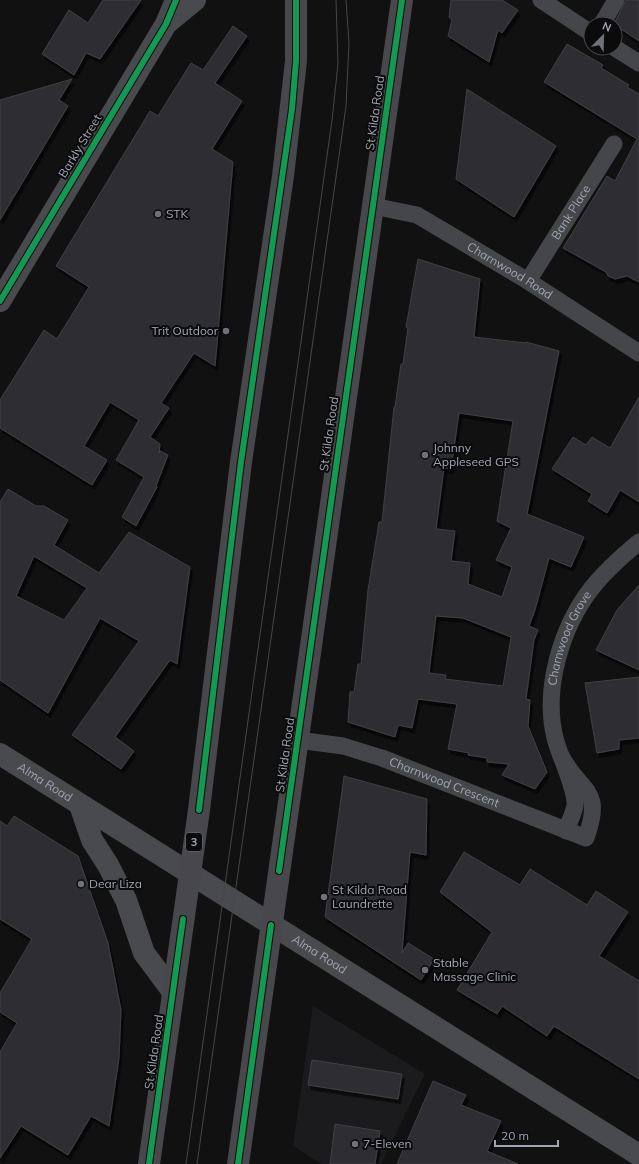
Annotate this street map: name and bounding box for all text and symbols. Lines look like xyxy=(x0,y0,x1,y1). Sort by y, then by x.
north arrow xyxy=(583,16,623,56)
text: N xyxy=(600,19,613,35)
street label: St Kilda Road xyxy=(362,75,387,151)
street label: Barkly Street xyxy=(55,111,104,180)
street label: Bank Place xyxy=(548,182,593,242)
place label: STK xyxy=(166,206,189,221)
marker: STK xyxy=(153,209,163,219)
street label: Charnwood Road xyxy=(464,238,556,302)
place label: Trit Outdoor xyxy=(152,323,219,338)
marker: Trit Outdoor xyxy=(221,326,231,336)
street label: St Kilda Road xyxy=(316,396,341,472)
place label: Johnny Appleseed GPS xyxy=(433,440,519,469)
marker: Johnny Appleseed GPS xyxy=(420,450,430,460)
street label: Charnwood Grove xyxy=(544,588,594,686)
street label: St Kilda Road xyxy=(272,717,297,793)
street label: Charnwood Crescent xyxy=(387,754,501,810)
street label: Alma Road xyxy=(15,759,75,805)
road number: 3 xyxy=(186,833,202,851)
place label: Dear Liza xyxy=(89,876,142,891)
marker: Dear Liza xyxy=(76,879,86,889)
place label: St Kilda Road Laundrette xyxy=(332,882,407,911)
marker: St Kilda Road Laundrette xyxy=(319,892,329,902)
street label: Alma Road xyxy=(289,931,350,977)
place label: Stable Massage Clinic xyxy=(433,955,516,984)
marker: Stable Massage Clinic xyxy=(420,965,430,975)
street label: St Kilda Road xyxy=(141,1014,166,1090)
scale bar xyxy=(495,1122,558,1148)
text: 20 m xyxy=(501,1128,529,1143)
place label: 7-Eleven xyxy=(363,1136,412,1151)
marker: 7-Eleven xyxy=(350,1139,360,1149)

